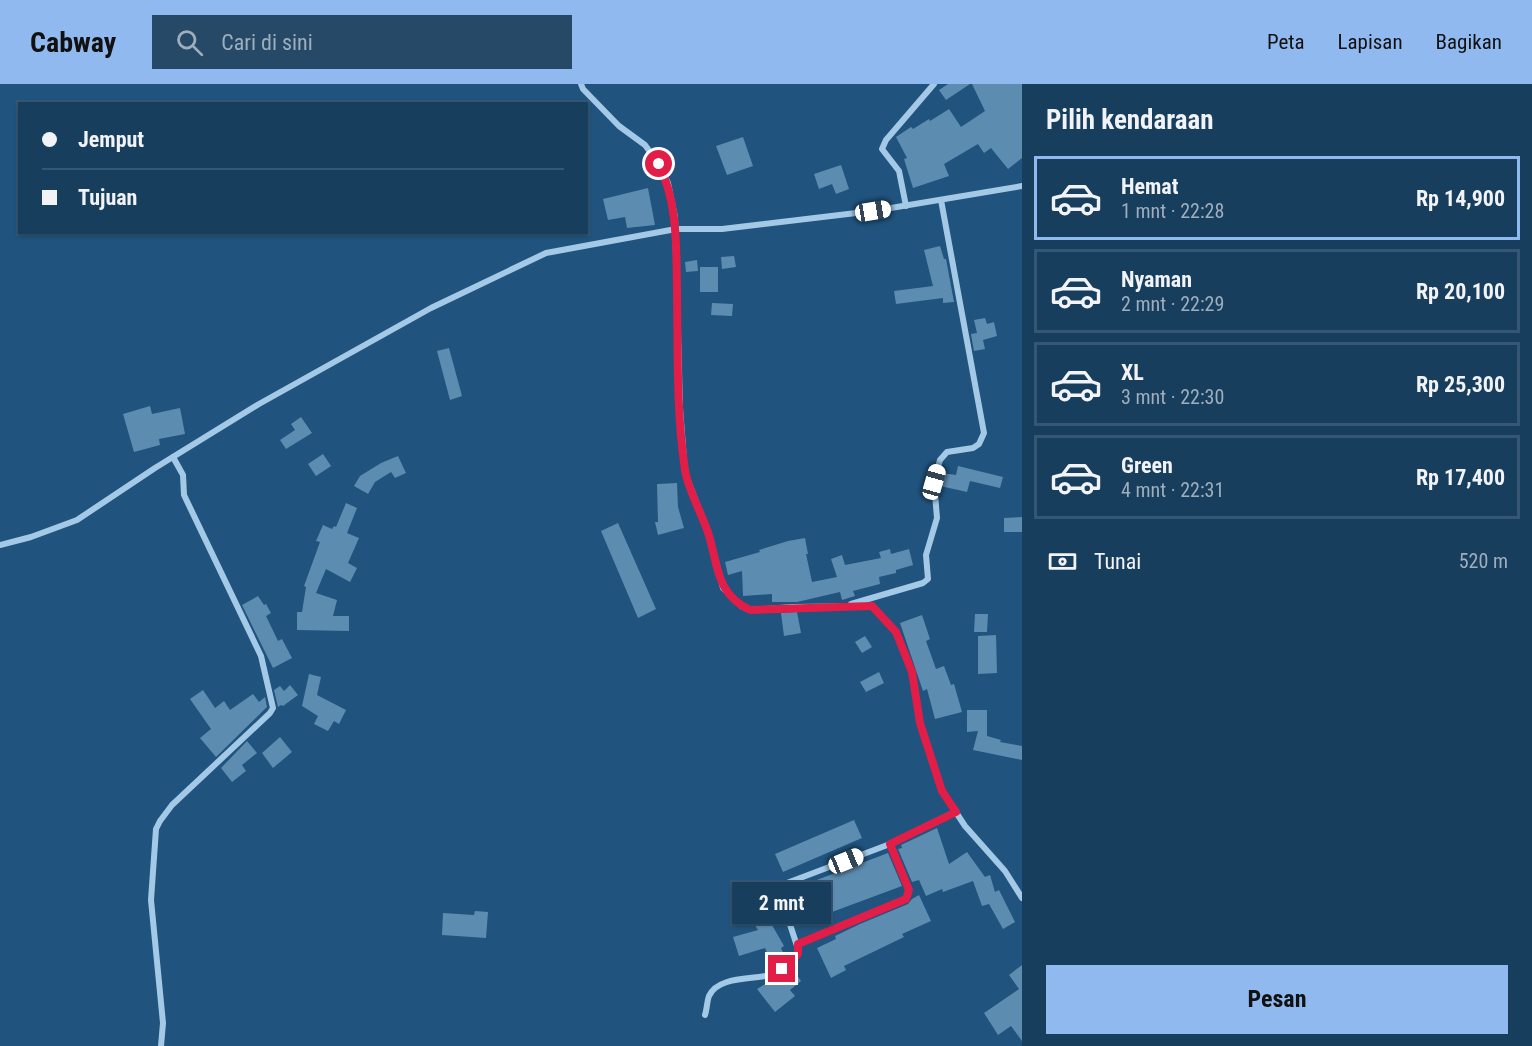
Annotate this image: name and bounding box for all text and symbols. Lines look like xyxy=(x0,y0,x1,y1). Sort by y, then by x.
search box xyxy=(152,15,572,69)
text: Cabway xyxy=(30,26,116,59)
icon: search xyxy=(173,26,206,59)
text: Cari di sini xyxy=(221,30,313,55)
text: Peta xyxy=(1267,30,1305,54)
text: Lapisan xyxy=(1338,30,1403,54)
text: Bagikan xyxy=(1436,30,1502,54)
text: Pilih kendaraan xyxy=(1046,104,1214,136)
text: Jemput xyxy=(78,127,144,152)
route start xyxy=(645,150,672,177)
icon: car xyxy=(1049,171,1103,225)
text: Hemat xyxy=(1121,174,1178,199)
text: Tujuan xyxy=(78,185,137,210)
text: Rp 14,900 xyxy=(1416,186,1505,211)
car xyxy=(854,199,892,223)
text: 1 mnt · 22:28 xyxy=(1121,199,1224,223)
icon: car xyxy=(1049,264,1103,318)
text: Nyaman xyxy=(1121,267,1192,292)
text: Rp 20,100 xyxy=(1416,279,1505,304)
text: 2 mnt · 22:29 xyxy=(1121,292,1224,316)
icon: car xyxy=(1049,357,1103,411)
text: XL xyxy=(1121,360,1144,385)
text: Rp 25,300 xyxy=(1416,372,1505,397)
text: 3 mnt · 22:30 xyxy=(1121,385,1224,409)
icon: car xyxy=(1049,450,1103,504)
text: Green xyxy=(1121,453,1173,478)
car xyxy=(920,462,948,502)
text: Rp 17,400 xyxy=(1416,465,1505,490)
text: 4 mnt · 22:31 xyxy=(1121,478,1224,502)
icon: cash xyxy=(1046,545,1079,578)
text: Tunai xyxy=(1094,549,1141,574)
text: 520 m xyxy=(1459,549,1508,573)
car xyxy=(826,846,866,876)
callout: 2 mnt xyxy=(732,882,832,924)
text: 2 mnt xyxy=(759,891,804,915)
route end xyxy=(768,955,795,982)
button: Pesan xyxy=(1046,965,1508,1034)

